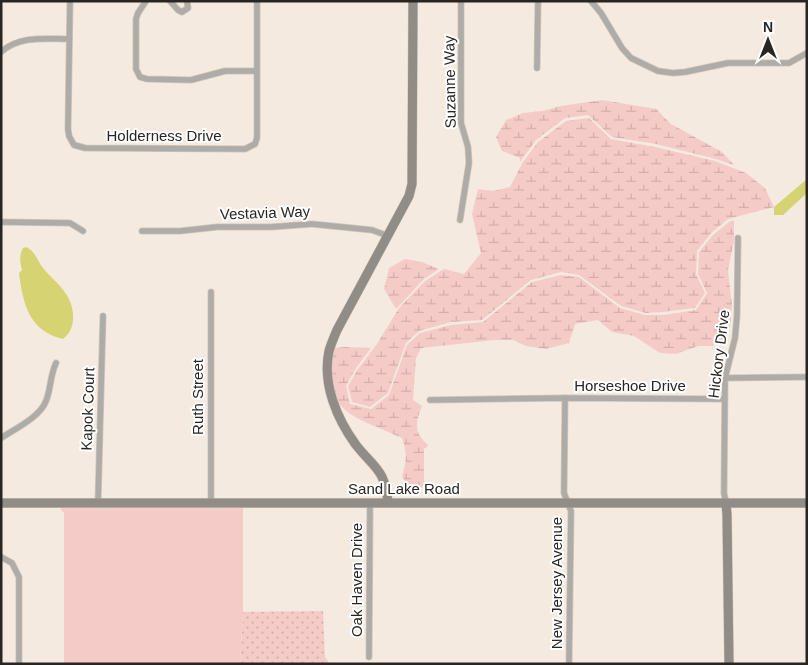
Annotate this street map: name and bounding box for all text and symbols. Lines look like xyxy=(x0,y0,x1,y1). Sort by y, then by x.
north arrow xyxy=(743,15,793,65)
text: N xyxy=(763,19,773,35)
street label: Suzanne Way xyxy=(440,35,459,129)
street label: Holderness Drive xyxy=(106,127,222,144)
street label: Vestavia Way xyxy=(220,202,311,223)
street label: Hickory Drive xyxy=(705,309,732,399)
street label: Ruth Street xyxy=(189,358,206,435)
street label: Kapok Court xyxy=(78,366,97,451)
street label: Horseshoe Drive xyxy=(574,377,686,394)
street label: Sand Lake Road xyxy=(348,480,460,497)
street label: New Jersey Avenue xyxy=(548,517,565,649)
street label: Oak Haven Drive xyxy=(348,523,365,637)

